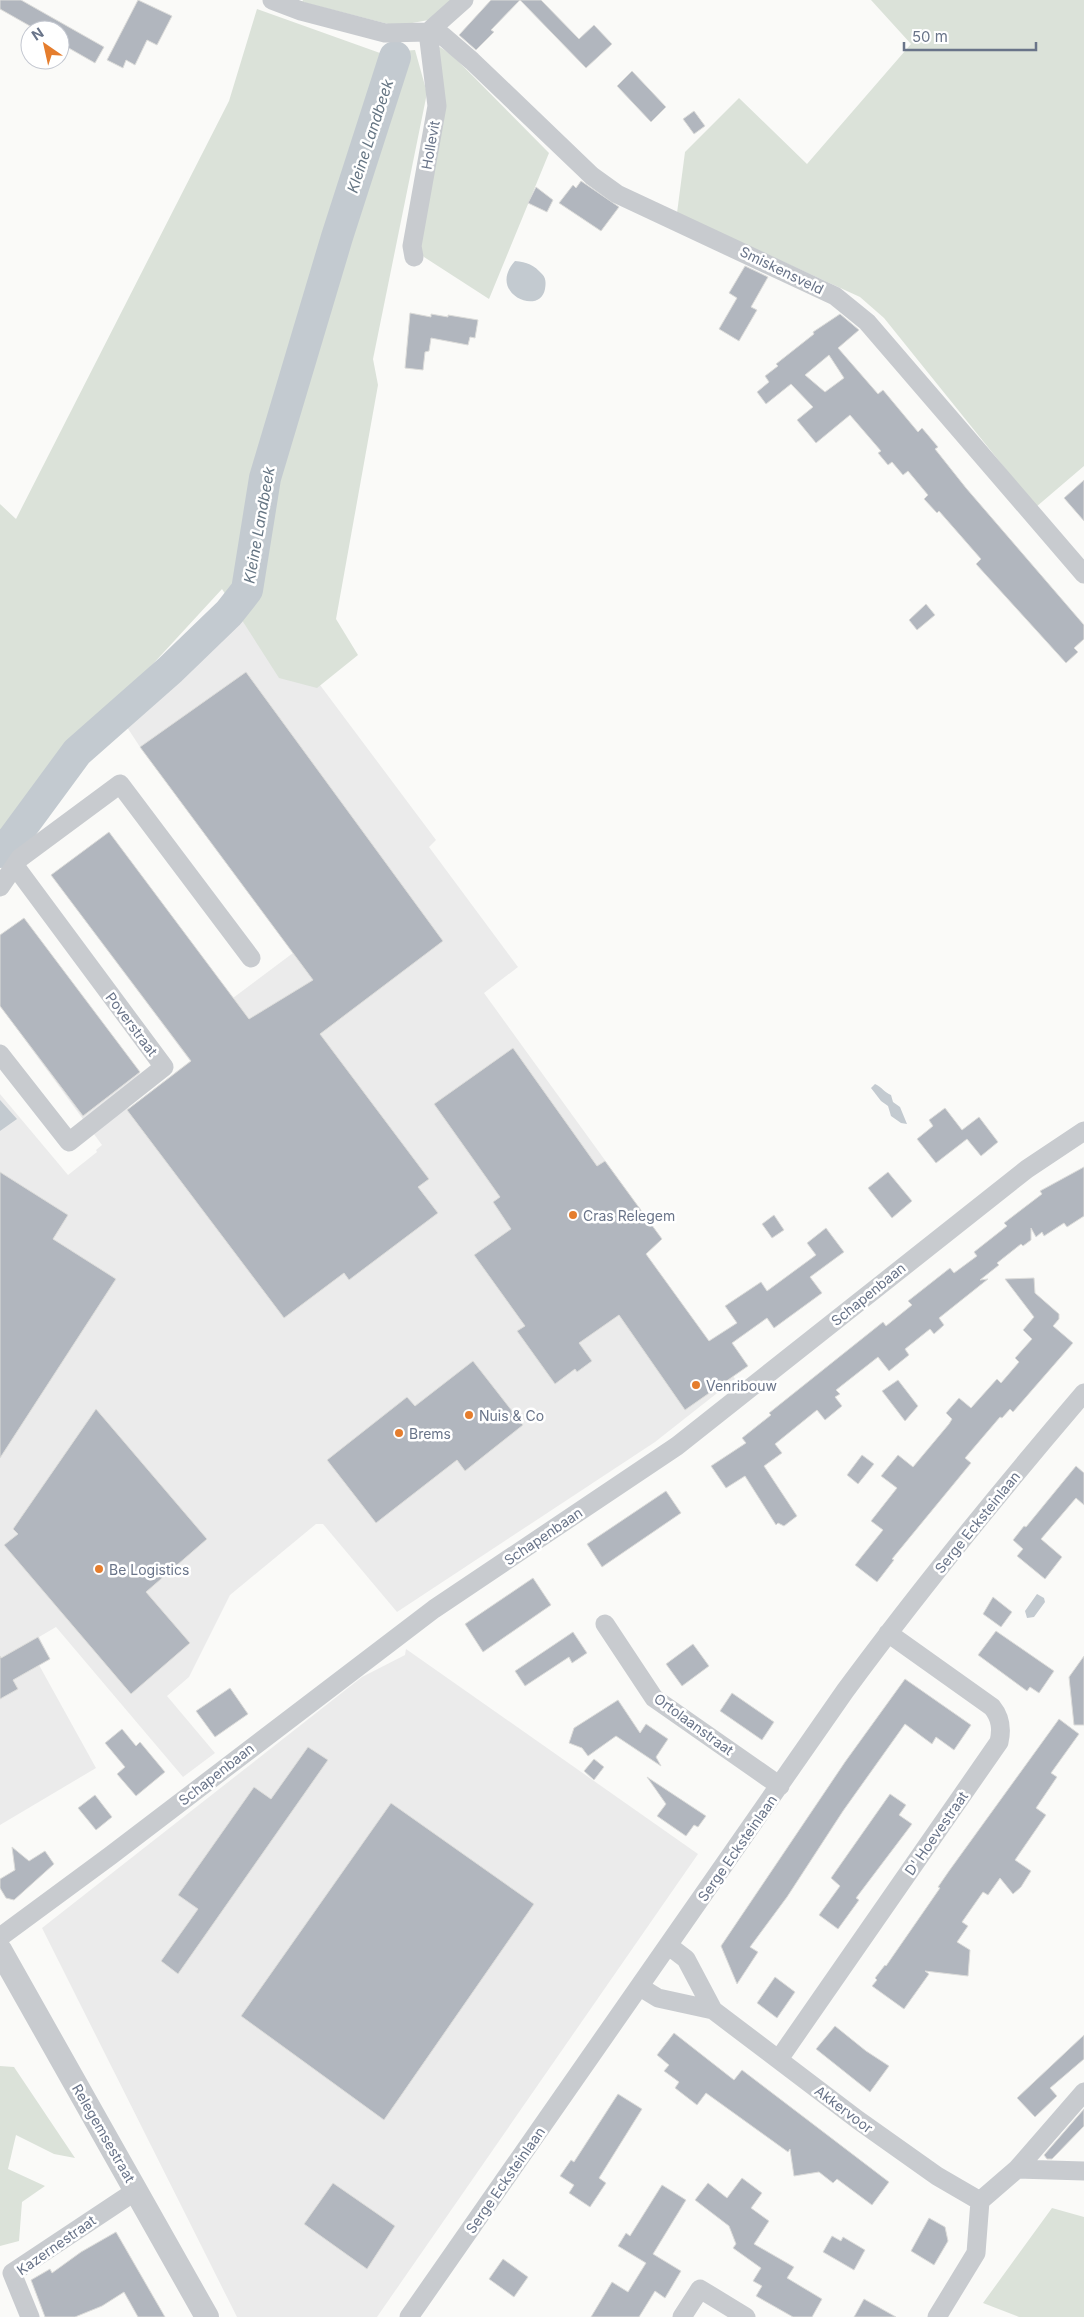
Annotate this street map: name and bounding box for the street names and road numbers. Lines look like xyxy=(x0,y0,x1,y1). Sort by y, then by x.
street label: Hollevit xyxy=(417,119,443,171)
street label: Smiskensveld xyxy=(737,242,827,298)
street label: Poverstraat xyxy=(102,989,162,1060)
street label: Schapenbaan xyxy=(827,1259,909,1329)
street label: Serge Ecksteinlaan xyxy=(931,1468,1023,1576)
street label: Schapenbaan xyxy=(501,1504,585,1568)
street label: Ortolaanstraat xyxy=(651,1690,737,1759)
street label: Schapenbaan xyxy=(175,1739,257,1809)
street label: D' Hoevestraat xyxy=(901,1788,971,1878)
street label: Serge Ecksteinlaan xyxy=(694,1792,780,1904)
street label: Relegemsestraat xyxy=(69,2081,139,2186)
street label: Akkervoor xyxy=(812,2082,876,2136)
street label: Serge Ecksteinlaan xyxy=(462,2124,548,2236)
street label: Kazernestraat xyxy=(13,2211,99,2278)

